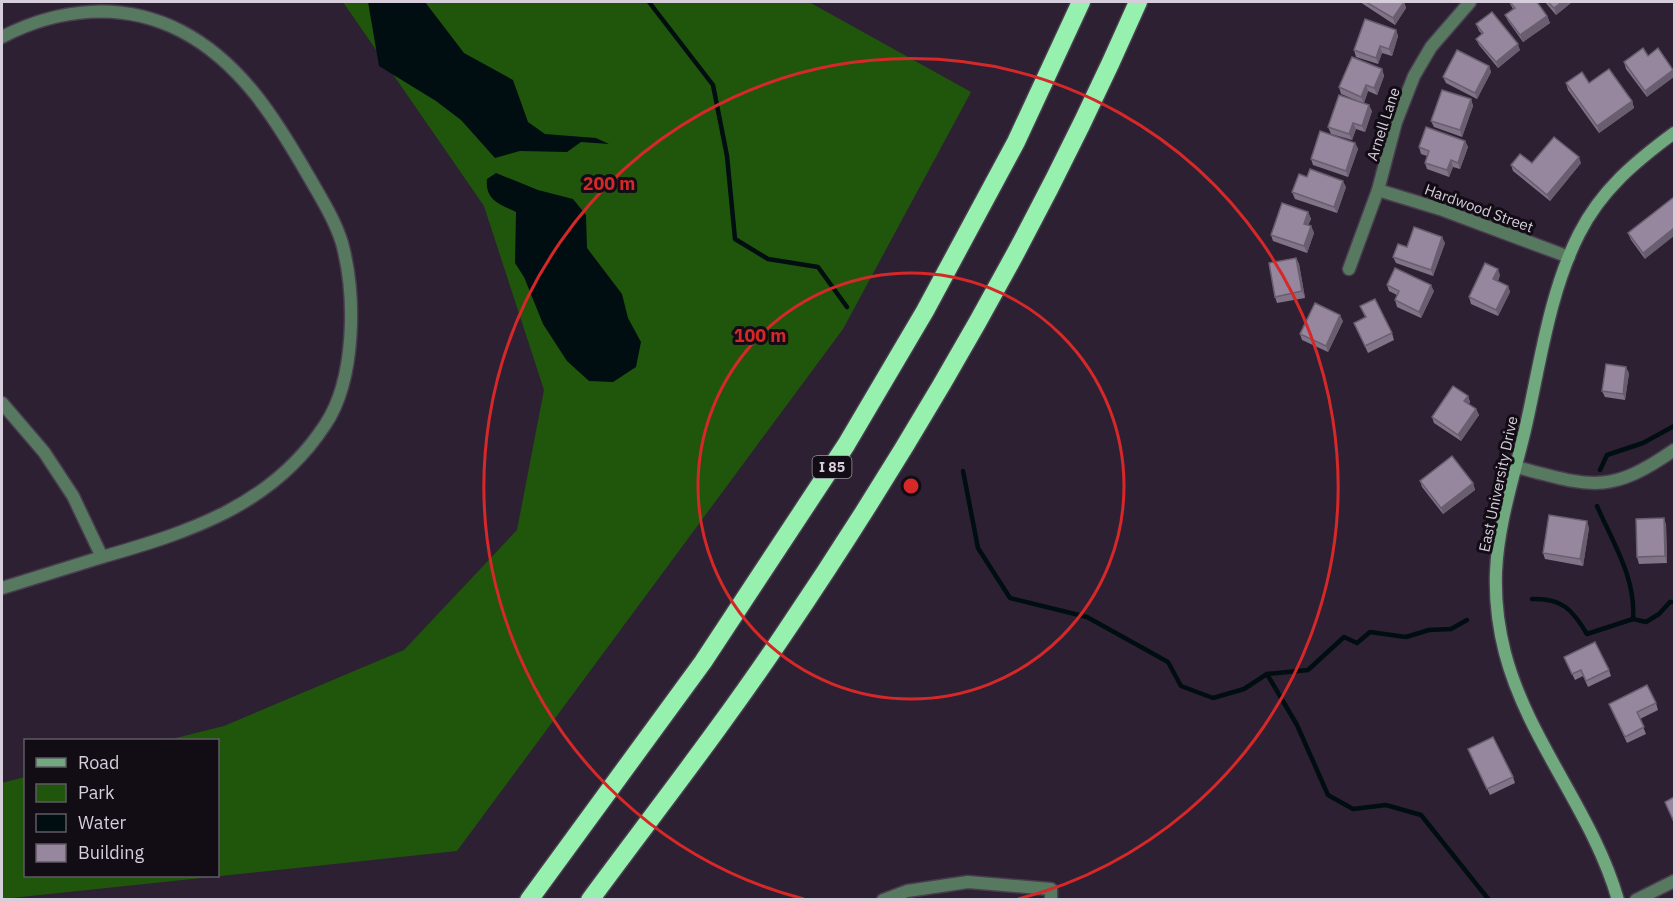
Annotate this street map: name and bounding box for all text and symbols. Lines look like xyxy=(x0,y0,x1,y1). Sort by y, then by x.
street label: Arnell Lane xyxy=(1362,85,1404,163)
text: 200 m xyxy=(583,172,635,195)
street label: Hardwood Street xyxy=(1422,180,1536,236)
text: 100 m xyxy=(734,324,786,347)
street label: East University Drive xyxy=(1474,414,1522,554)
road number: I 85 xyxy=(812,456,852,478)
centre of rings xyxy=(901,476,921,496)
legend xyxy=(24,739,219,877)
text: Road xyxy=(78,751,119,774)
text: Park xyxy=(78,781,115,804)
text: Water xyxy=(78,811,127,834)
text: Building xyxy=(78,841,145,864)

